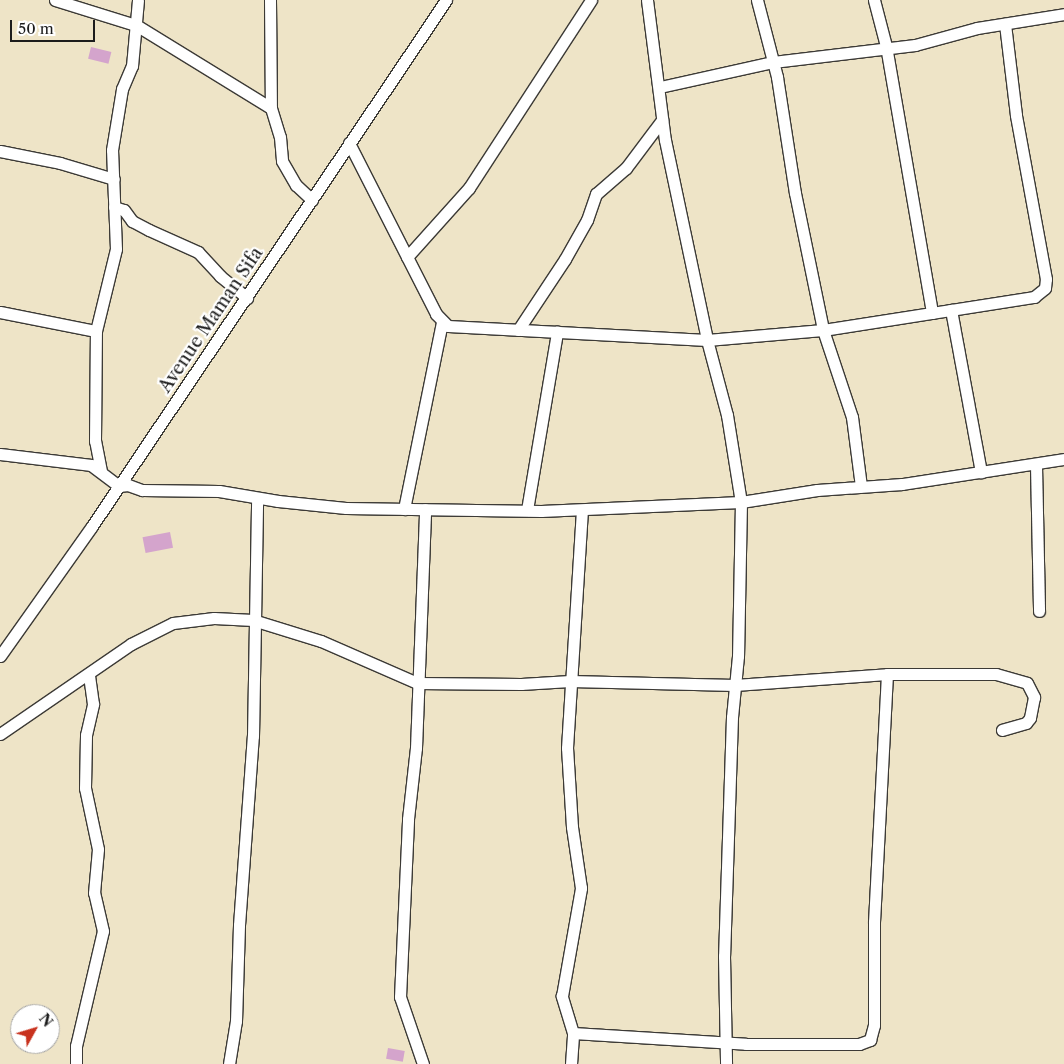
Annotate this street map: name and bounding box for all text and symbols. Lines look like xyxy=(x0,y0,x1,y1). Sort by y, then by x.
scale bar xyxy=(12,10,98,42)
text: 50 m xyxy=(18,19,54,38)
street label: Avenue Maman Sifa xyxy=(154,243,268,397)
north arrow xyxy=(10,1004,60,1054)
text: N xyxy=(35,1010,57,1031)

